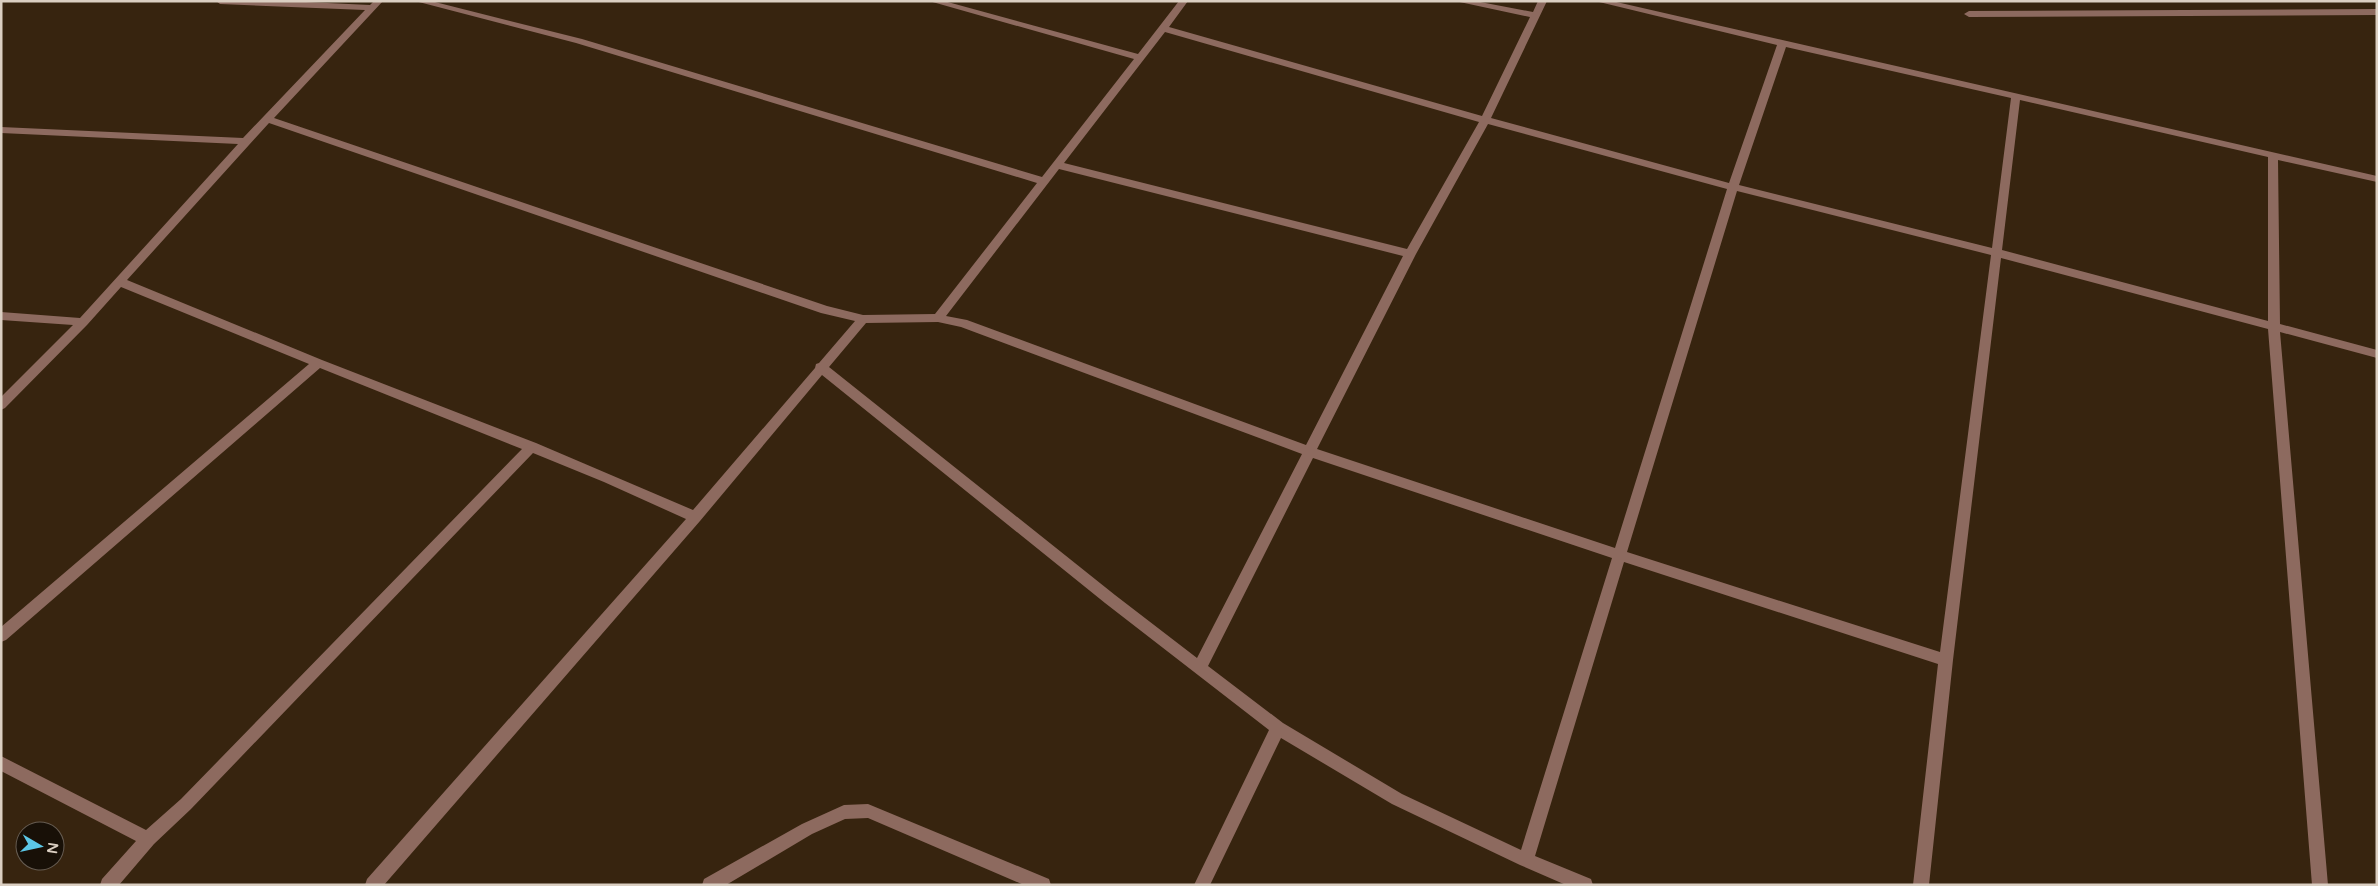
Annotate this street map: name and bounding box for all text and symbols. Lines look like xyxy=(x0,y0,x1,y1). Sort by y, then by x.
north arrow xyxy=(15,821,65,871)
text: N xyxy=(43,841,62,855)

